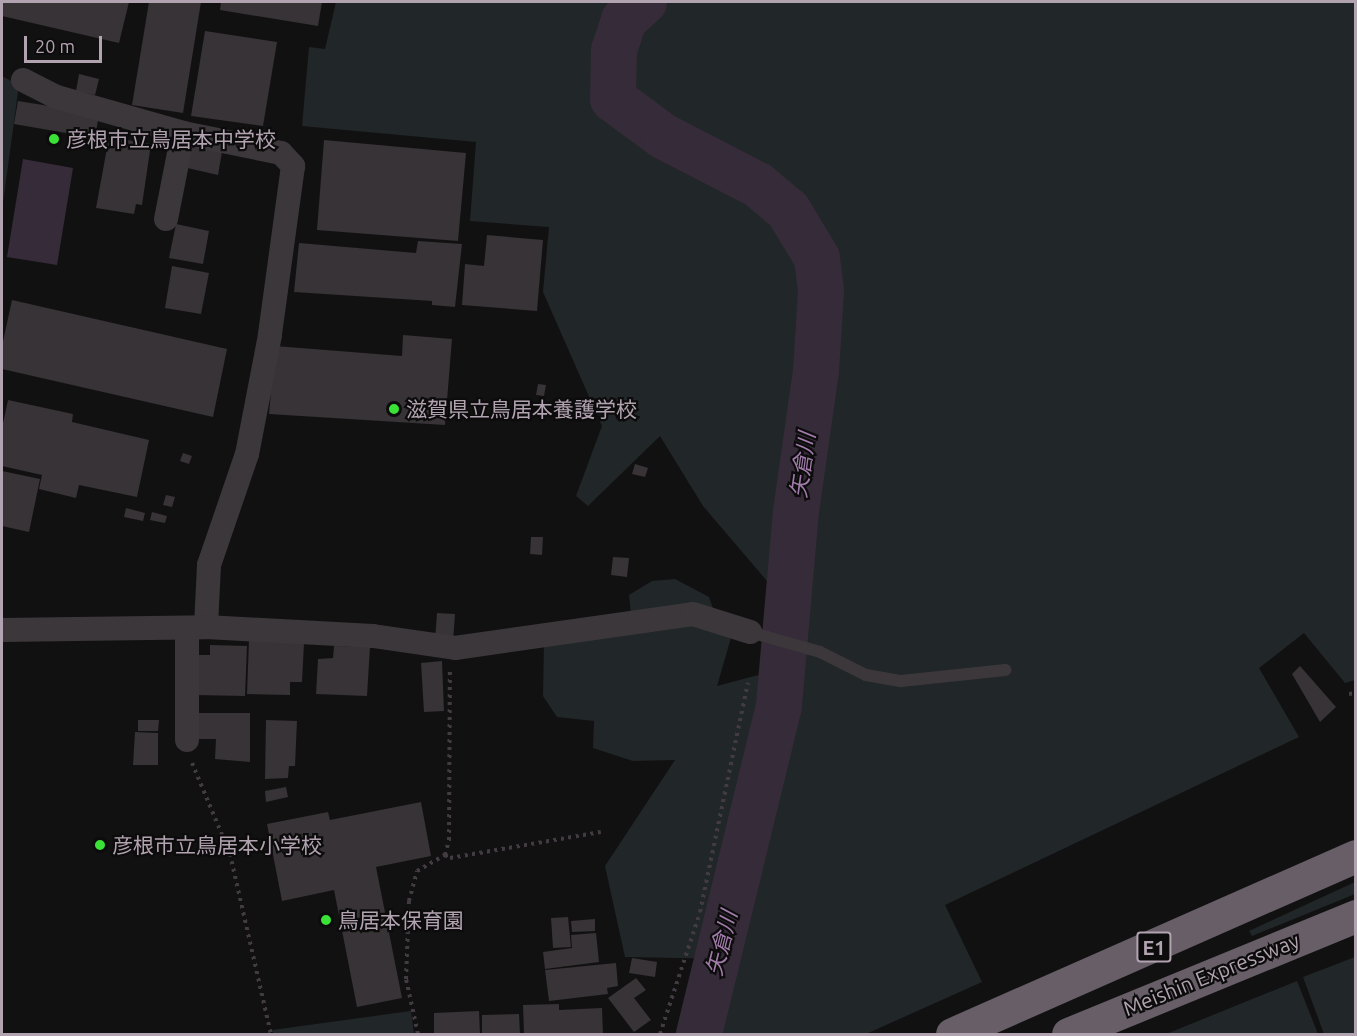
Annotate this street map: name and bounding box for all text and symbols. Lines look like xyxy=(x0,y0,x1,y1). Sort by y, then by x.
scale bar xyxy=(27,24,105,62)
text: 20 m xyxy=(35,36,75,56)
place label: 彦根市立鳥居本中学校 xyxy=(66,126,276,152)
marker: 彦根市立鳥居本中学校 xyxy=(47,132,61,146)
place label: 滋賀県立鳥居本養護学校 xyxy=(406,396,637,422)
marker: 滋賀県立鳥居本養護学校 xyxy=(387,402,401,416)
water label: 矢倉川 xyxy=(784,430,820,500)
place label: 彦根市立鳥居本小学校 xyxy=(112,832,322,858)
marker: 彦根市立鳥居本小学校 xyxy=(93,838,107,852)
place label: 鳥居本保育園 xyxy=(338,907,464,933)
water label: 矢倉川 xyxy=(700,908,742,978)
marker: 鳥居本保育園 xyxy=(319,913,333,927)
street label: Meishin Expressway xyxy=(1119,927,1303,1021)
road number: E1 xyxy=(1136,930,1172,964)

